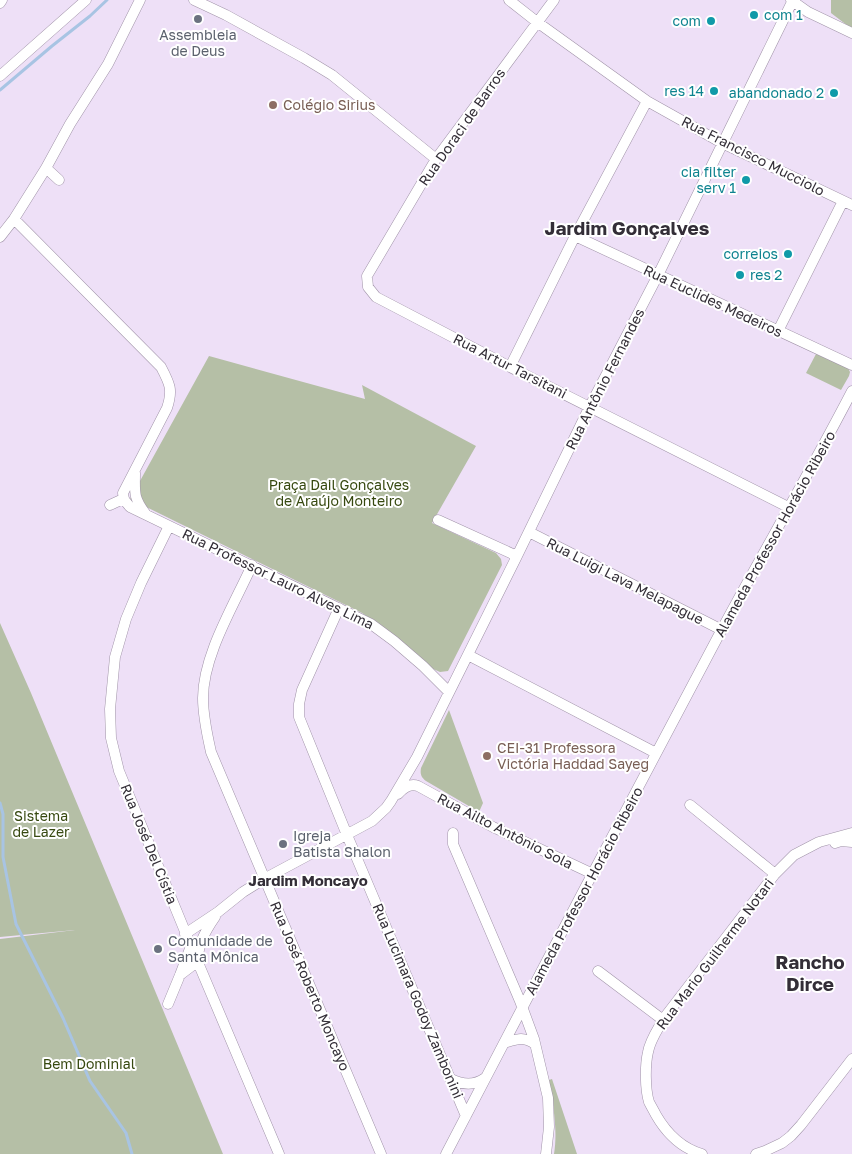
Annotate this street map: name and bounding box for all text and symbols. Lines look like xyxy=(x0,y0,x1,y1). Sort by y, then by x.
place label: com 1 xyxy=(764,6,803,23)
marker: com 1 xyxy=(748,9,760,21)
place label: com xyxy=(673,12,701,29)
marker: Assembleia de Deus xyxy=(192,13,204,25)
marker: com xyxy=(705,15,717,27)
place label: Assembleia de Deus xyxy=(159,26,237,59)
street label: Rua Doraci de Barros xyxy=(415,65,509,189)
place label: res 14 xyxy=(664,82,704,99)
place label: abandonado 2 xyxy=(729,84,824,101)
marker: res 14 xyxy=(708,85,720,97)
marker: abandonado 2 xyxy=(828,87,840,99)
place label: Colégio Sirius xyxy=(283,96,375,113)
marker: Colégio Sirius xyxy=(267,99,279,111)
street label: Rua Francisco Mucciolo xyxy=(679,112,828,199)
place label: cia filter serv 1 xyxy=(681,163,737,196)
marker: cia filter serv 1 xyxy=(740,174,752,186)
district label: Jardim Gonçalves xyxy=(545,216,710,239)
place label: correios xyxy=(723,245,778,262)
marker: correios xyxy=(782,248,794,260)
street label: Rua Euclides Medeiros xyxy=(641,261,785,340)
place label: res 2 xyxy=(750,266,782,283)
marker: res 2 xyxy=(734,269,746,281)
street label: Rua Antônio Fernandes xyxy=(562,305,648,452)
street label: Rua Artur Tarsitani xyxy=(451,330,570,402)
street label: Alameda Professor Horácio Ribeiro xyxy=(711,428,839,640)
park label: Praça Dail Gonçalves de Araújo Monteiro xyxy=(269,476,409,509)
street label: Rua Professor Lauro Alves Lima xyxy=(180,525,377,632)
street label: Rua Luigi Lava Melapague xyxy=(544,534,706,628)
place label: CEI-31 Professora Victória Haddad Sayeg xyxy=(497,739,649,772)
marker: CEI-31 Professora Victória Haddad Sayeg xyxy=(481,750,493,762)
street label: Rua José Del Cístia xyxy=(118,781,181,906)
street label: Alameda Professor Horácio Ribeiro xyxy=(521,784,646,998)
street label: Rua Ailto Antônio Sola xyxy=(435,789,576,872)
park label: Sistema de Lazer xyxy=(13,807,70,840)
place label: Igreja Batista Shalon xyxy=(293,827,391,860)
marker: Igreja Batista Shalon xyxy=(277,838,289,850)
district label: Jardim Moncayo xyxy=(248,871,368,889)
street label: Rua Mario Guilherme Notari xyxy=(652,875,777,1033)
street label: Rua José Roberto Moncayo xyxy=(267,899,354,1073)
street label: Rua Lucimara Godoy Zambonini xyxy=(370,901,467,1101)
place label: Comunidade de Santa Mônica xyxy=(168,932,273,965)
marker: Comunidade de Santa Mônica xyxy=(152,943,164,955)
district label: Rancho Dirce xyxy=(775,950,845,995)
park label: Bem Dominial xyxy=(43,1055,135,1072)

